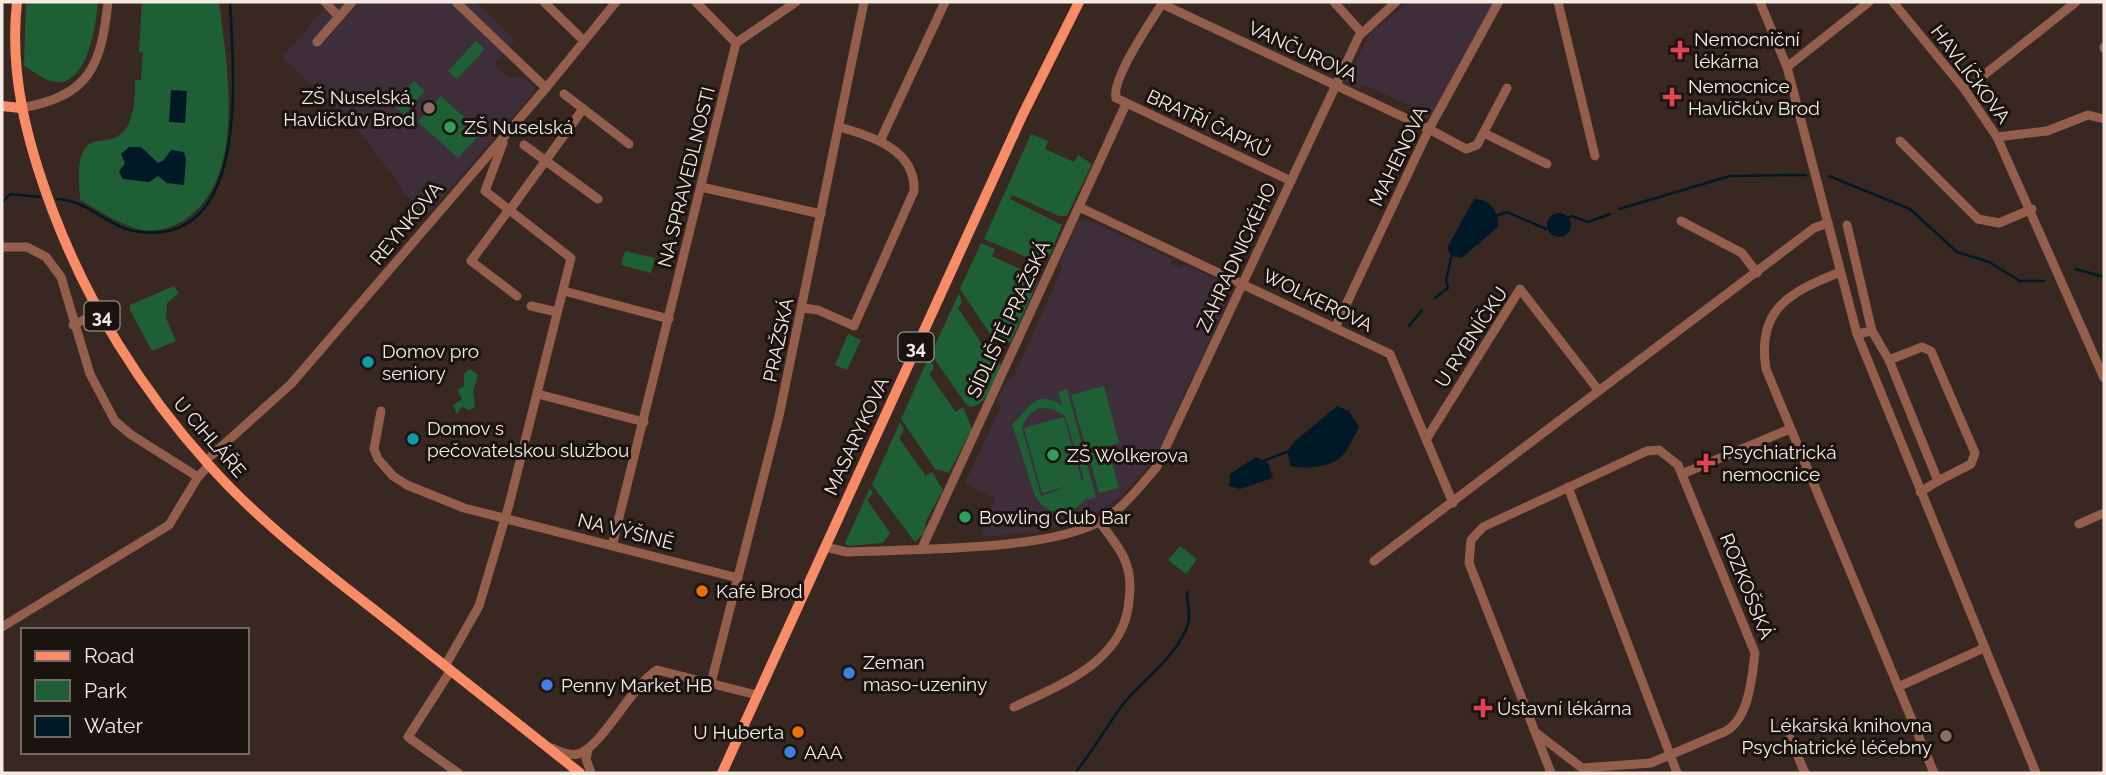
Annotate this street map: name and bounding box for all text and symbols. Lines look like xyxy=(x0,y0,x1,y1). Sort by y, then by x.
street label: VANČUROVA xyxy=(1245,16,1361,86)
street label: HAVLÍČKOVA xyxy=(1927,21,2015,128)
place label: Nemocniční lékárna xyxy=(1694,28,1801,72)
marker: Nemocniční lékárna xyxy=(1672,42,1688,58)
place label: Nemocnice Havlíčkův Brod xyxy=(1688,75,1820,119)
street label: NA SPRAVEDLNOSTI xyxy=(653,85,719,269)
street label: BRATŘÍ ČAPKŮ xyxy=(1144,85,1274,161)
place label: ZŠ Nuselská, Havlíčkův Brod xyxy=(283,86,415,130)
marker: Nemocnice Havlíčkův Brod xyxy=(1662,87,1682,107)
marker: ZŠ Nuselská, Havlíčkův Brod xyxy=(421,100,437,116)
street label: MAHENOVA xyxy=(1364,102,1432,209)
place label: ZŠ Nuselská xyxy=(464,116,573,138)
marker: ZŠ Nuselská xyxy=(442,119,458,135)
street label: REYNKOVA xyxy=(365,177,447,269)
street label: ZAHRADNICKÉHO xyxy=(1192,179,1280,335)
street label: SÍDLIŠTĚ PRAŽSKÁ xyxy=(962,237,1054,401)
street label: WOLKEROVA xyxy=(1260,264,1377,336)
street label: U RYBNÍČKU xyxy=(1430,283,1512,391)
street label: PRAŽSKÁ xyxy=(758,296,798,384)
road number: 34 xyxy=(84,302,119,330)
road number: 34 xyxy=(898,332,934,362)
place label: Domov pro seniory xyxy=(382,340,479,384)
marker: Domov pro seniory xyxy=(360,354,376,370)
street label: MASARYKOVA xyxy=(819,373,893,498)
street label: U CIHLÁŘE xyxy=(169,392,251,482)
place label: Domov s pečovatelskou službou xyxy=(427,417,629,461)
marker: Domov s pečovatelskou službou xyxy=(405,431,421,447)
place label: Psychiatrická nemocnice xyxy=(1722,441,1837,485)
place label: ZŠ Wolkerova xyxy=(1067,444,1188,466)
marker: ZŠ Wolkerova xyxy=(1045,447,1061,463)
marker: Psychiatrická nemocnice xyxy=(1696,453,1716,473)
place label: Bowling Club Bar xyxy=(979,506,1131,528)
street label: NA VÝŠINĚ xyxy=(576,508,676,554)
marker: Bowling Club Bar xyxy=(957,509,973,525)
street label: ROZKOŠSKÁ xyxy=(1716,530,1778,642)
place label: Kafé Brod xyxy=(716,580,803,602)
marker: Kafé Brod xyxy=(694,583,710,599)
legend xyxy=(21,628,248,754)
text: Road xyxy=(84,643,134,668)
place label: Zeman maso-uzeniny xyxy=(863,651,987,695)
marker: Zeman maso-uzeniny xyxy=(841,665,857,681)
place label: Penny Market HB xyxy=(561,674,712,696)
marker: Penny Market HB xyxy=(539,677,555,693)
text: Park xyxy=(84,678,127,703)
place label: Ústavní lékárna xyxy=(1497,697,1632,719)
marker: Ústavní lékárna xyxy=(1475,700,1491,716)
text: Water xyxy=(84,713,143,738)
place label: Lékařská knihovna Psychiatrické léčebny xyxy=(1742,714,1932,758)
place label: U Huberta xyxy=(693,721,784,743)
marker: U Huberta xyxy=(790,724,806,740)
marker: Lékařská knihovna Psychiatrické léčebny xyxy=(1938,728,1954,744)
place label: AAA xyxy=(804,741,843,763)
marker: AAA xyxy=(782,744,798,760)

